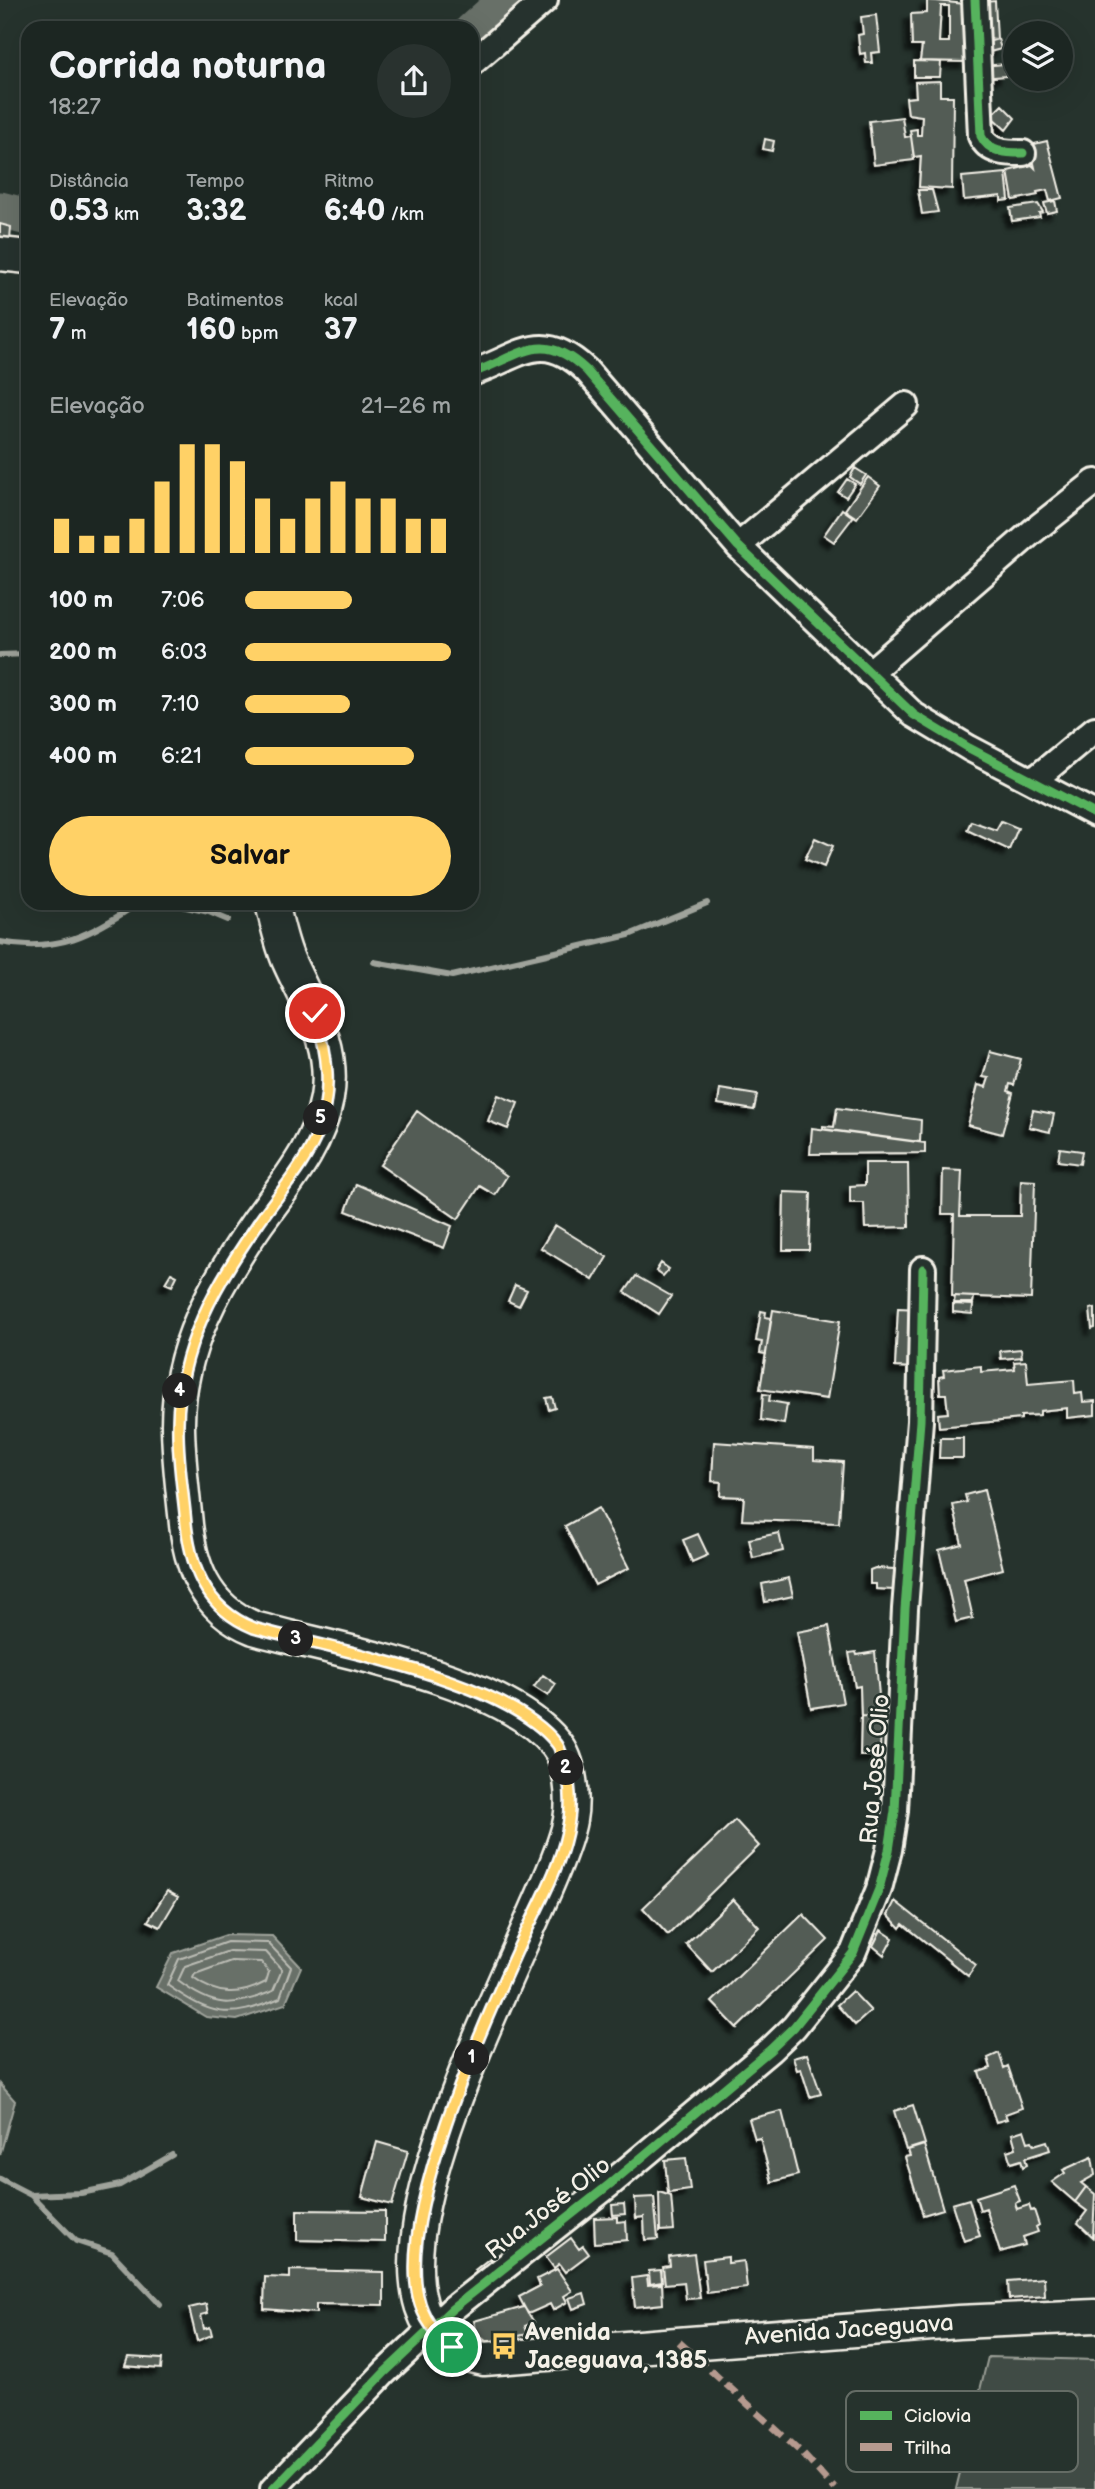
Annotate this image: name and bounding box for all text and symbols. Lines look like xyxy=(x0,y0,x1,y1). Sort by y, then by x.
map controls xyxy=(1003,21,1073,91)
button: layers xyxy=(1003,21,1073,91)
text: Corrida noturna xyxy=(49,44,327,89)
button: share xyxy=(377,44,451,118)
text: 18:27 xyxy=(49,93,101,121)
text: Distância xyxy=(49,170,129,193)
text: Tempo xyxy=(186,170,245,193)
text: Ritmo xyxy=(324,170,374,193)
text: 0.53 xyxy=(49,193,109,229)
text: 3:32 xyxy=(186,193,247,229)
text: 6:40 xyxy=(324,193,385,229)
text: km xyxy=(109,203,139,226)
text: /km xyxy=(385,203,424,226)
text: Elevação xyxy=(49,289,128,312)
text: Batimentos xyxy=(186,289,284,312)
text: kcal xyxy=(324,289,358,312)
text: 7 xyxy=(49,312,66,348)
text: 160 xyxy=(186,312,236,348)
text: 37 xyxy=(324,312,358,348)
text: m xyxy=(66,322,86,345)
text: bpm xyxy=(236,322,278,345)
text: Elevação xyxy=(49,392,145,420)
text: 21–26 m xyxy=(361,392,451,420)
text: 100 m xyxy=(49,586,113,614)
text: 7:06 xyxy=(161,586,205,614)
text: 200 m xyxy=(49,638,117,666)
text: 6:03 xyxy=(161,638,207,666)
text: 300 m xyxy=(49,690,117,718)
text: 7:10 xyxy=(161,690,199,718)
text: 400 m xyxy=(49,742,117,770)
text: 6:21 xyxy=(161,742,202,770)
button: Salvar xyxy=(49,816,451,896)
pin xyxy=(285,983,345,1043)
icon: check xyxy=(296,994,334,1032)
pin: 5 xyxy=(304,1100,338,1136)
text: 5 xyxy=(315,1106,326,1129)
pin: 4 xyxy=(162,1374,198,1408)
text: 4 xyxy=(174,1379,185,1402)
pin: 3 xyxy=(278,1622,314,1656)
text: 3 xyxy=(290,1627,301,1650)
street label: Rua José Olio xyxy=(854,1693,896,1845)
pin: 2 xyxy=(548,1750,584,1786)
text: 2 xyxy=(560,1756,571,1779)
pin: 1 xyxy=(454,2040,490,2076)
text: 1 xyxy=(468,2046,476,2069)
street label: Rua José Olio xyxy=(480,2150,616,2266)
street label: Avenida Jaceguava xyxy=(743,2308,955,2352)
pin xyxy=(422,2317,482,2377)
place label: Avenida Jaceguava, 1385 xyxy=(524,2318,708,2375)
icon: arrive xyxy=(433,2328,471,2366)
bus stop icon: Avenida Jaceguava, 1385 xyxy=(489,2331,519,2361)
legend xyxy=(846,2391,1078,2472)
text: Ciclovia xyxy=(904,2405,971,2428)
text: Trilha xyxy=(904,2437,951,2460)

